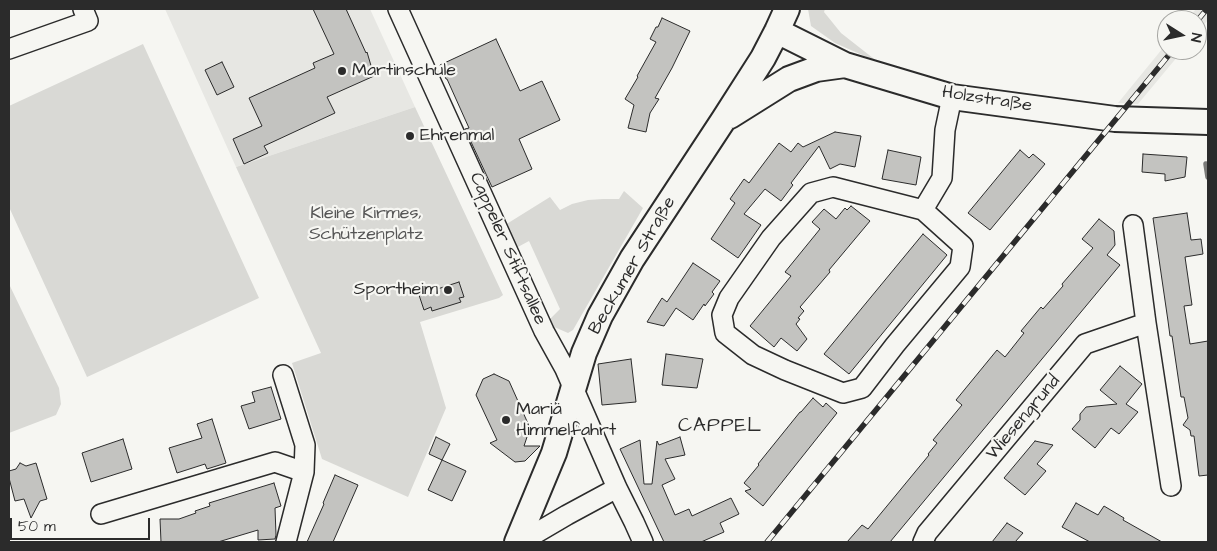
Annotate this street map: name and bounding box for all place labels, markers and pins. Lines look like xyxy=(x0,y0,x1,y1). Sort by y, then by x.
place label: Martinschule xyxy=(352,60,456,82)
marker: Martinschule xyxy=(336,65,348,77)
place label: Ehrenmal xyxy=(420,125,494,147)
marker: Ehrenmal xyxy=(404,130,416,142)
place label: Sportheim xyxy=(354,279,438,301)
marker: Sportheim xyxy=(442,284,454,296)
place label: Mariä Himmelfahrt xyxy=(516,399,616,442)
marker: Mariä Himmelfahrt xyxy=(500,414,512,426)

